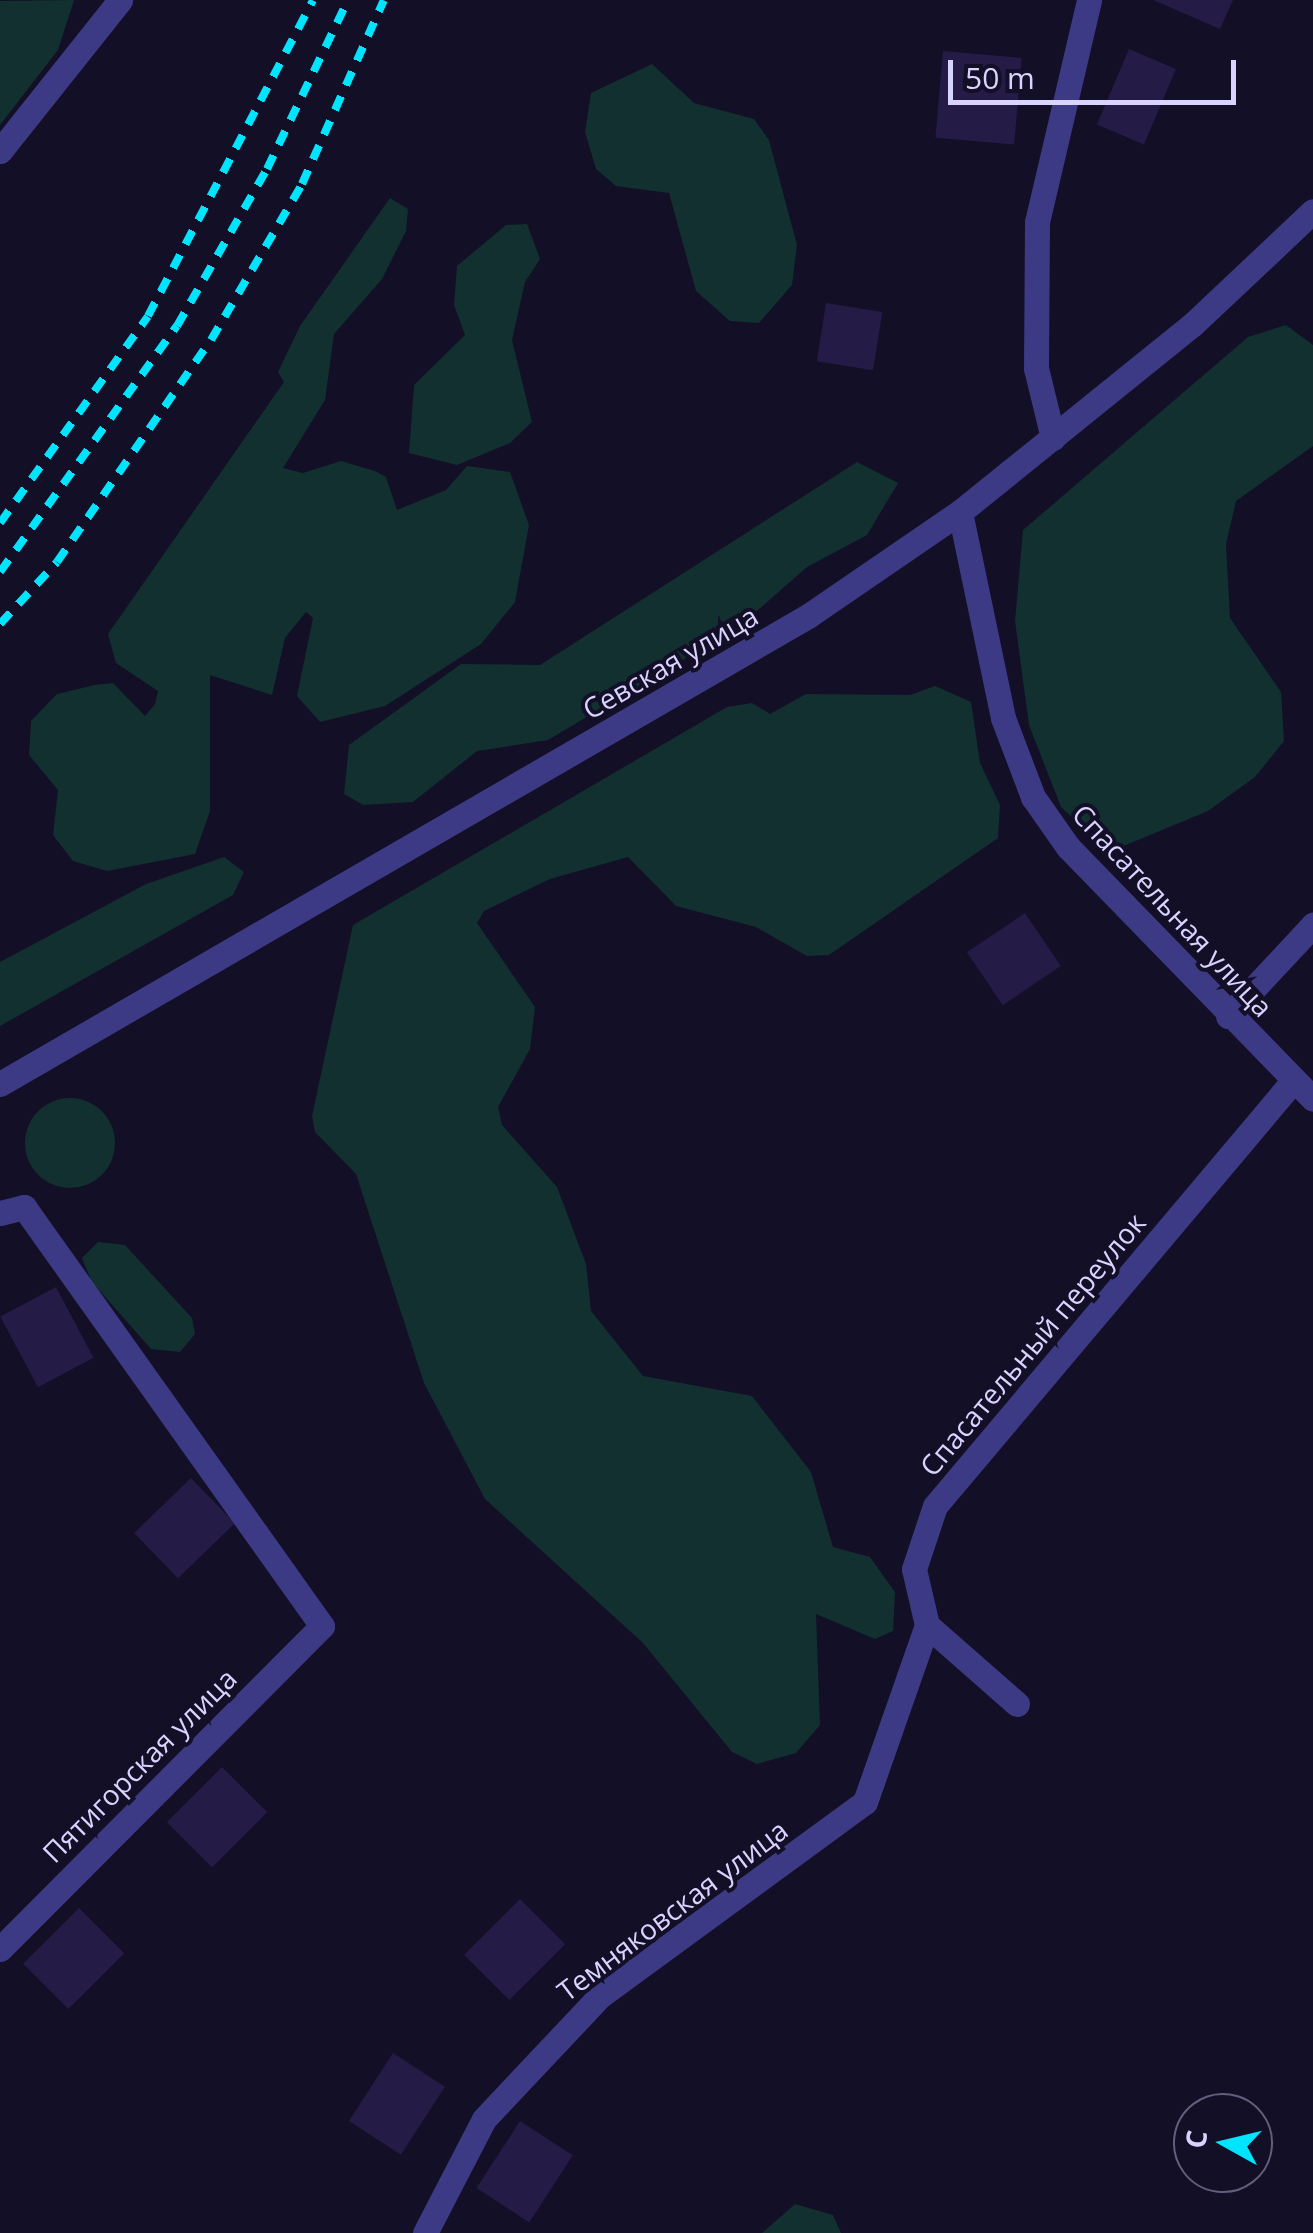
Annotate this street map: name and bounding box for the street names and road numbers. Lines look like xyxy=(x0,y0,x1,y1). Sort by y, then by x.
street label: Севская улица xyxy=(576,598,764,726)
street label: Спасательная улица xyxy=(1066,797,1280,1023)
street label: Спасательный переулок xyxy=(912,1206,1152,1482)
street label: Пятигорская улица xyxy=(35,1661,243,1869)
street label: Темняковская улица xyxy=(550,1812,794,2008)

